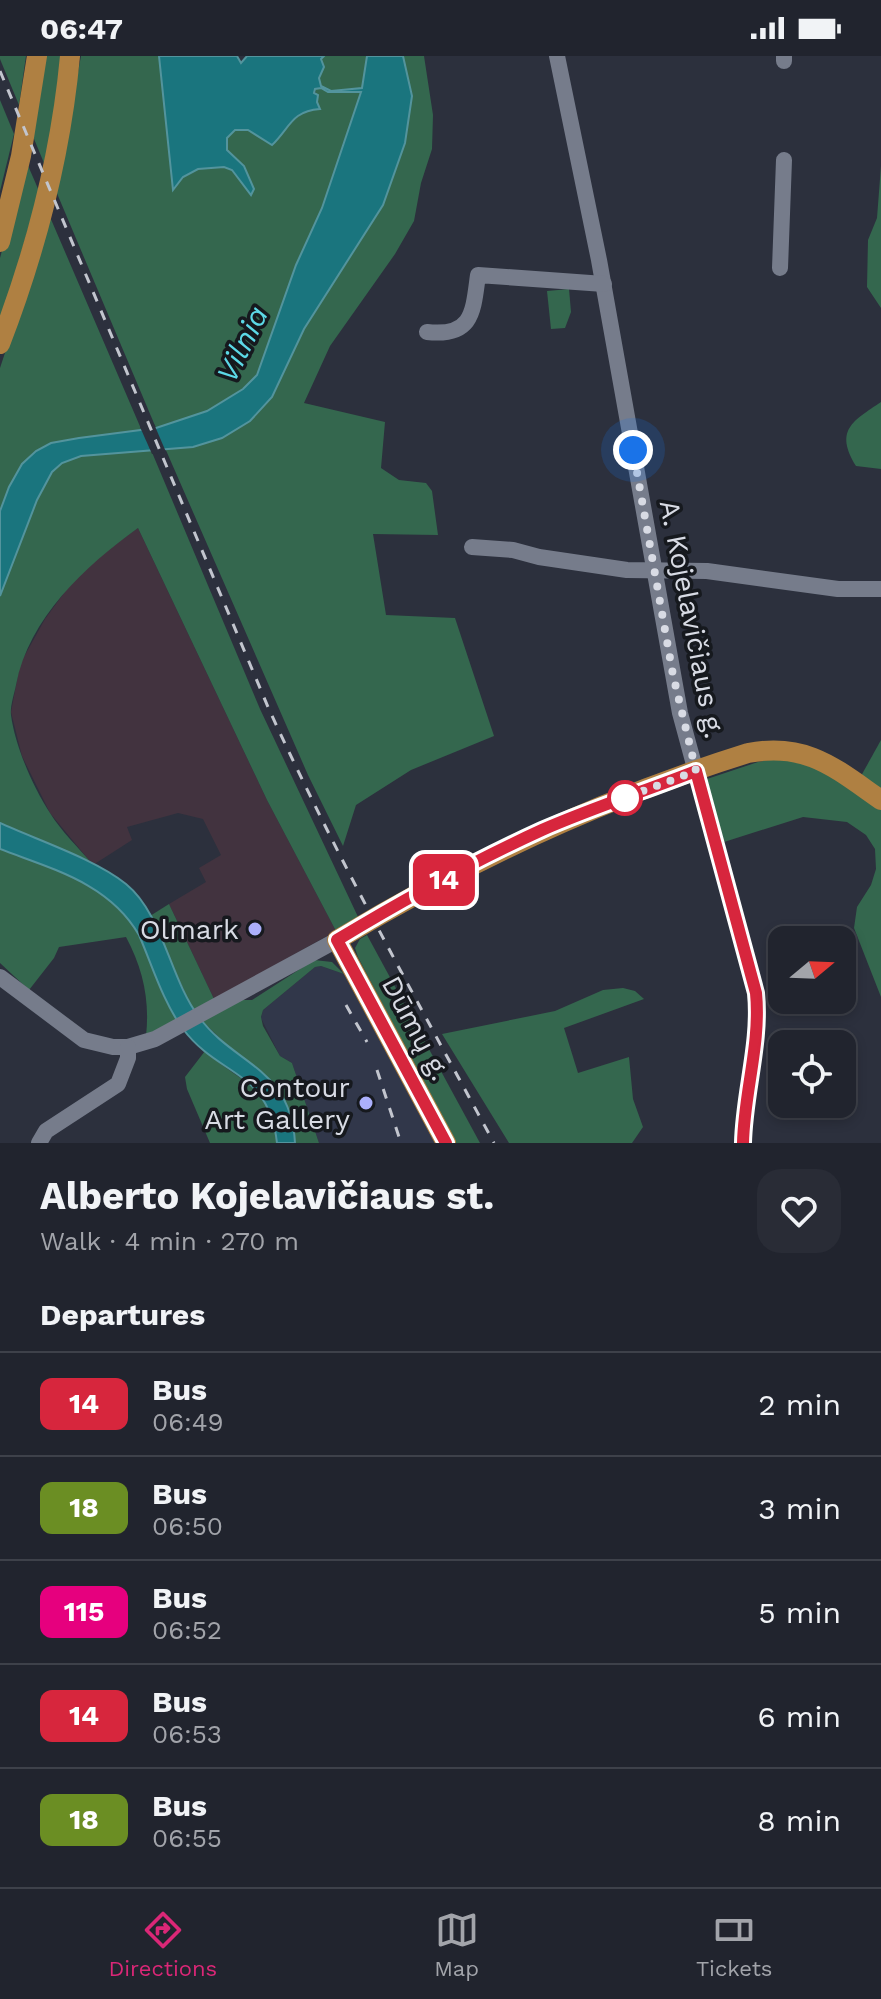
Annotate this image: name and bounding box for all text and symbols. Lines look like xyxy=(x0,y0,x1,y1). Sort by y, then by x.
text: 06:47 xyxy=(40,11,123,46)
water label: Vilnia xyxy=(209,300,275,388)
your location xyxy=(613,430,653,470)
street label: A. Kojelavičiaus g. xyxy=(653,497,731,741)
unlabelled marker xyxy=(608,781,642,815)
line badge: 14 xyxy=(408,854,480,906)
text: 14 xyxy=(429,863,459,896)
place label: Olmark xyxy=(140,913,239,946)
marker: Olmark xyxy=(246,920,264,938)
north arrow xyxy=(768,926,856,1014)
map controls xyxy=(768,926,856,1118)
street label: Dūmų g. xyxy=(375,970,457,1086)
button: locate xyxy=(768,1030,856,1118)
place label: Contour Art Gallery xyxy=(204,1071,351,1136)
marker: Contour Art Gallery xyxy=(357,1094,375,1112)
button: heart xyxy=(757,1169,841,1253)
text: Alberto Kojelavičiaus st. xyxy=(40,1174,494,1218)
text: Walk · 4 min · 270 m xyxy=(40,1226,299,1256)
text: Departures xyxy=(40,1297,205,1332)
text: Bus xyxy=(152,1372,207,1407)
text: 14 xyxy=(69,1387,99,1420)
text: 2 min xyxy=(758,1387,841,1422)
text: 06:49 xyxy=(152,1407,224,1437)
text: Bus xyxy=(152,1476,207,1511)
text: 18 xyxy=(69,1491,99,1524)
text: 3 min xyxy=(758,1491,841,1526)
text: 06:50 xyxy=(152,1511,223,1541)
text: Bus xyxy=(152,1580,207,1615)
text: 115 xyxy=(64,1595,104,1628)
text: 5 min xyxy=(758,1595,841,1630)
text: 06:52 xyxy=(152,1615,222,1645)
text: Bus xyxy=(152,1684,207,1719)
text: 14 xyxy=(69,1699,99,1732)
text: 6 min xyxy=(757,1699,841,1734)
text: 06:53 xyxy=(152,1719,222,1749)
text: Bus xyxy=(152,1788,207,1823)
text: 18 xyxy=(69,1803,99,1836)
text: 8 min xyxy=(757,1803,841,1838)
text: 06:55 xyxy=(152,1823,222,1853)
tab: Directions xyxy=(108,1908,217,1981)
tab: Map xyxy=(434,1908,479,1981)
tab: Tickets xyxy=(696,1908,772,1981)

